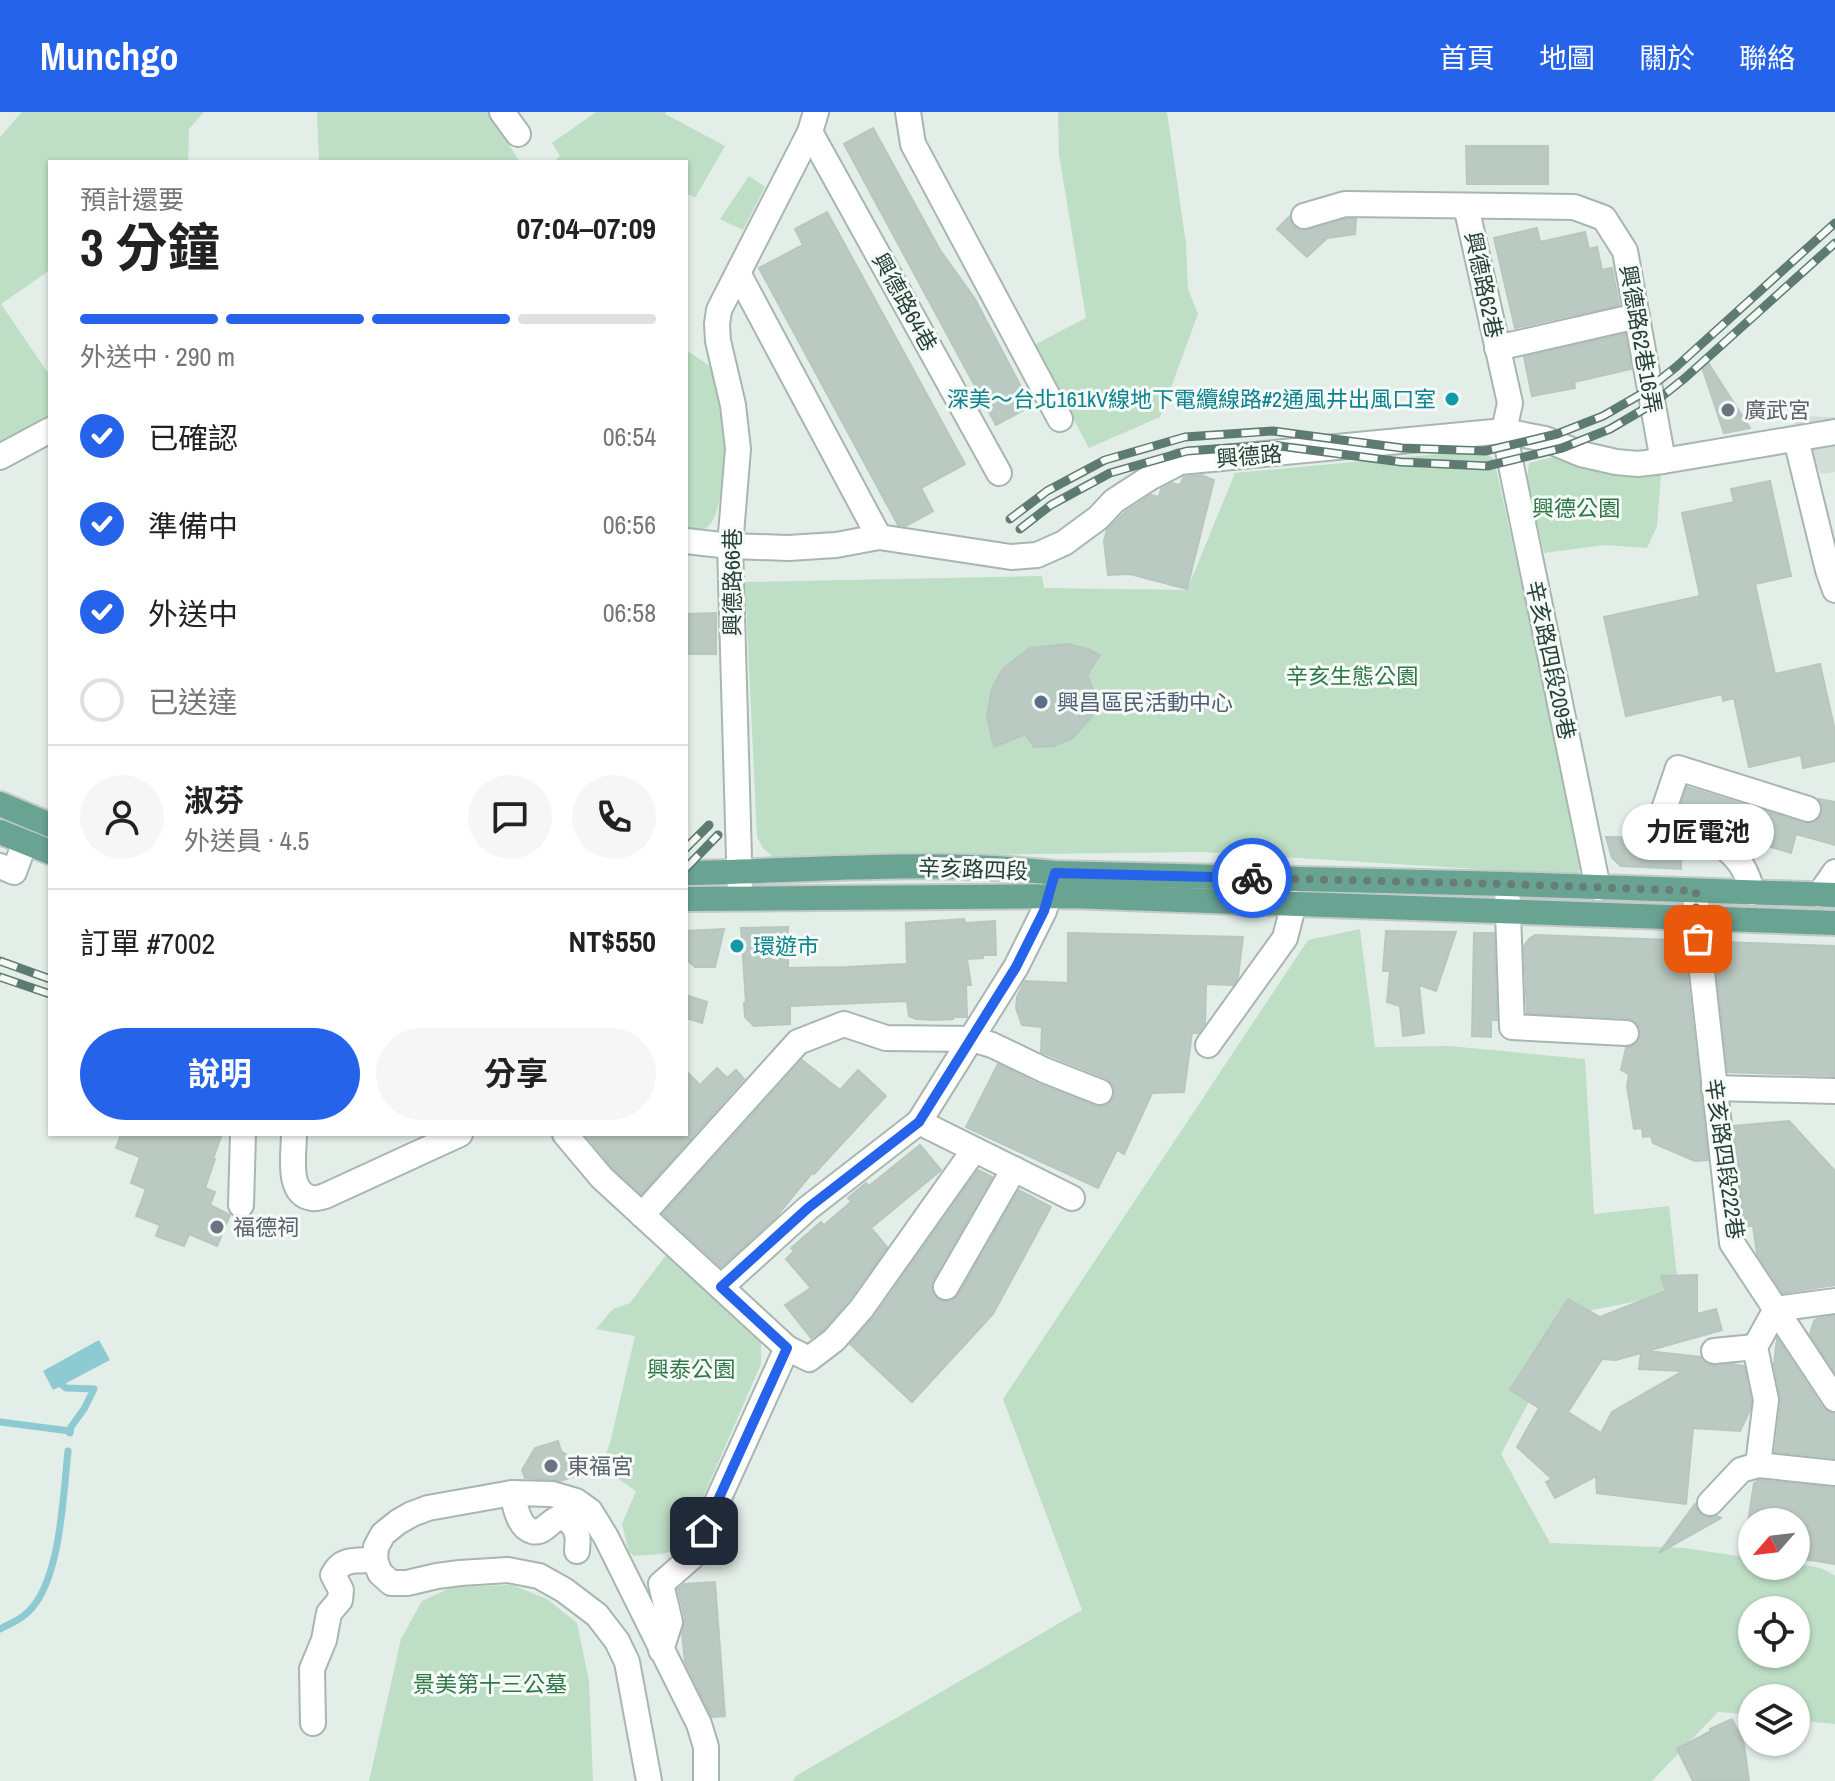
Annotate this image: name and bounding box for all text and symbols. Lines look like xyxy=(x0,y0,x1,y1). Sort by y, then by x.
text: Munchgo xyxy=(40,31,178,82)
text: 首頁 xyxy=(1439,39,1495,77)
text: 地圖 xyxy=(1539,39,1595,77)
text: 關於 xyxy=(1639,39,1695,77)
text: 聯絡 xyxy=(1739,39,1795,77)
text: 預計還要 xyxy=(80,182,184,217)
text: 07:04–07:09 xyxy=(517,208,656,248)
text: 3 分鐘 xyxy=(80,212,220,282)
street label: 興德路62巷 xyxy=(1458,229,1510,341)
street label: 興德路64巷 xyxy=(866,247,944,357)
street label: 興德路62巷16弄 xyxy=(1613,262,1669,416)
text: 外送中 · 290 m xyxy=(80,339,235,374)
place label: 深美～台北161kV線地下電纜線路#2通風井出風口室 xyxy=(947,384,1436,414)
marker: 深美～台北161kV線地下電纜線路#2通風井出風口室 xyxy=(1443,390,1461,408)
place label: 廣武宮 xyxy=(1744,395,1810,425)
marker: 廣武宮 xyxy=(1719,401,1737,419)
icon: check xyxy=(80,414,124,458)
text: 已確認 xyxy=(148,418,238,458)
text: 06:54 xyxy=(603,419,656,454)
street label: 興德路 xyxy=(1215,438,1283,474)
park label: 興德公園 xyxy=(1532,493,1620,523)
icon: check xyxy=(80,502,124,546)
text: 準備中 xyxy=(148,506,238,546)
text: 06:56 xyxy=(603,507,656,542)
street label: 興德路66巷 xyxy=(717,528,747,636)
street label: 辛亥路四段209巷 xyxy=(1519,578,1583,742)
icon: check xyxy=(80,590,124,634)
text: 外送中 xyxy=(148,594,238,634)
text: 06:58 xyxy=(603,595,656,630)
park label: 辛亥生態公園 xyxy=(1286,661,1418,691)
text: 已送達 xyxy=(148,682,238,722)
place label: 興昌區民活動中心 xyxy=(1057,687,1233,717)
marker: 興昌區民活動中心 xyxy=(1032,693,1050,711)
button: person xyxy=(80,775,164,859)
button: chat xyxy=(468,775,552,859)
button: phone xyxy=(572,775,656,859)
text: 淑芬 xyxy=(184,780,244,820)
callout: 力匠電池 xyxy=(1622,803,1774,859)
text: 力匠電池 xyxy=(1646,814,1750,849)
text: 外送員 · 4.5 xyxy=(184,823,309,858)
courier xyxy=(1212,838,1292,918)
street label: 辛亥路四段 xyxy=(918,852,1028,886)
icon: bike xyxy=(1230,856,1274,900)
pin xyxy=(1664,905,1732,973)
icon: bag xyxy=(1676,917,1720,961)
text: NT$550 xyxy=(568,921,656,961)
text: 訂單 #7002 xyxy=(80,923,215,963)
place label: 環遊市 xyxy=(753,931,819,961)
marker: 環遊市 xyxy=(728,937,746,955)
button: 說明 xyxy=(80,1028,360,1120)
button: 分享 xyxy=(376,1028,656,1120)
street label: 辛亥路四段222巷 xyxy=(1699,1077,1751,1241)
place label: 福德祠 xyxy=(233,1212,299,1242)
marker: 福德祠 xyxy=(208,1218,226,1236)
park label: 興泰公園 xyxy=(647,1354,735,1384)
place label: 東福宮 xyxy=(567,1451,633,1481)
marker: 東福宮 xyxy=(542,1457,560,1475)
pin xyxy=(670,1497,738,1565)
north arrow xyxy=(1738,1508,1810,1580)
map controls xyxy=(1738,1508,1810,1756)
icon: home xyxy=(682,1509,726,1553)
button: locate xyxy=(1738,1596,1810,1668)
park label: 景美第十三公墓 xyxy=(413,1669,567,1699)
button: layers xyxy=(1738,1684,1810,1756)

